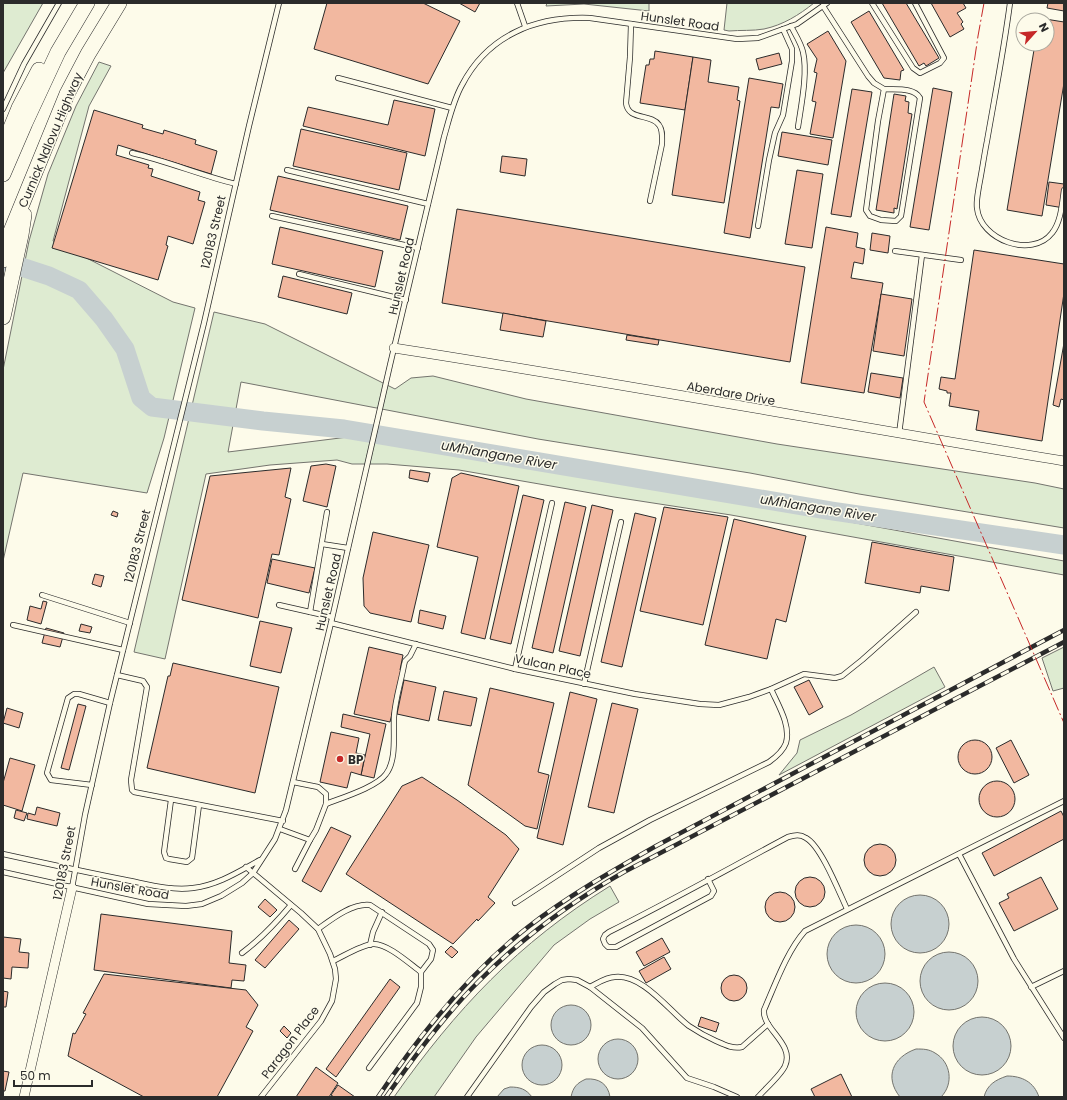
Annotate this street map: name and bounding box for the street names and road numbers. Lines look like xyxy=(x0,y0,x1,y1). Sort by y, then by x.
street label: Hunslet Road xyxy=(640,7,720,35)
street label: Curnick Ndlovu Highway xyxy=(14,70,86,210)
street label: 120183 Street xyxy=(196,193,230,271)
street label: Hunslet Road xyxy=(384,236,418,316)
street label: Aberdare Drive xyxy=(685,377,777,409)
street label: 120183 Street xyxy=(120,508,154,584)
street label: Hunslet Road xyxy=(311,552,345,632)
street label: Vulcan Place xyxy=(513,650,593,682)
street label: 120183 Street xyxy=(48,825,80,901)
street label: Hunslet Road xyxy=(90,873,170,903)
street label: Paragon Place xyxy=(257,1002,323,1082)

